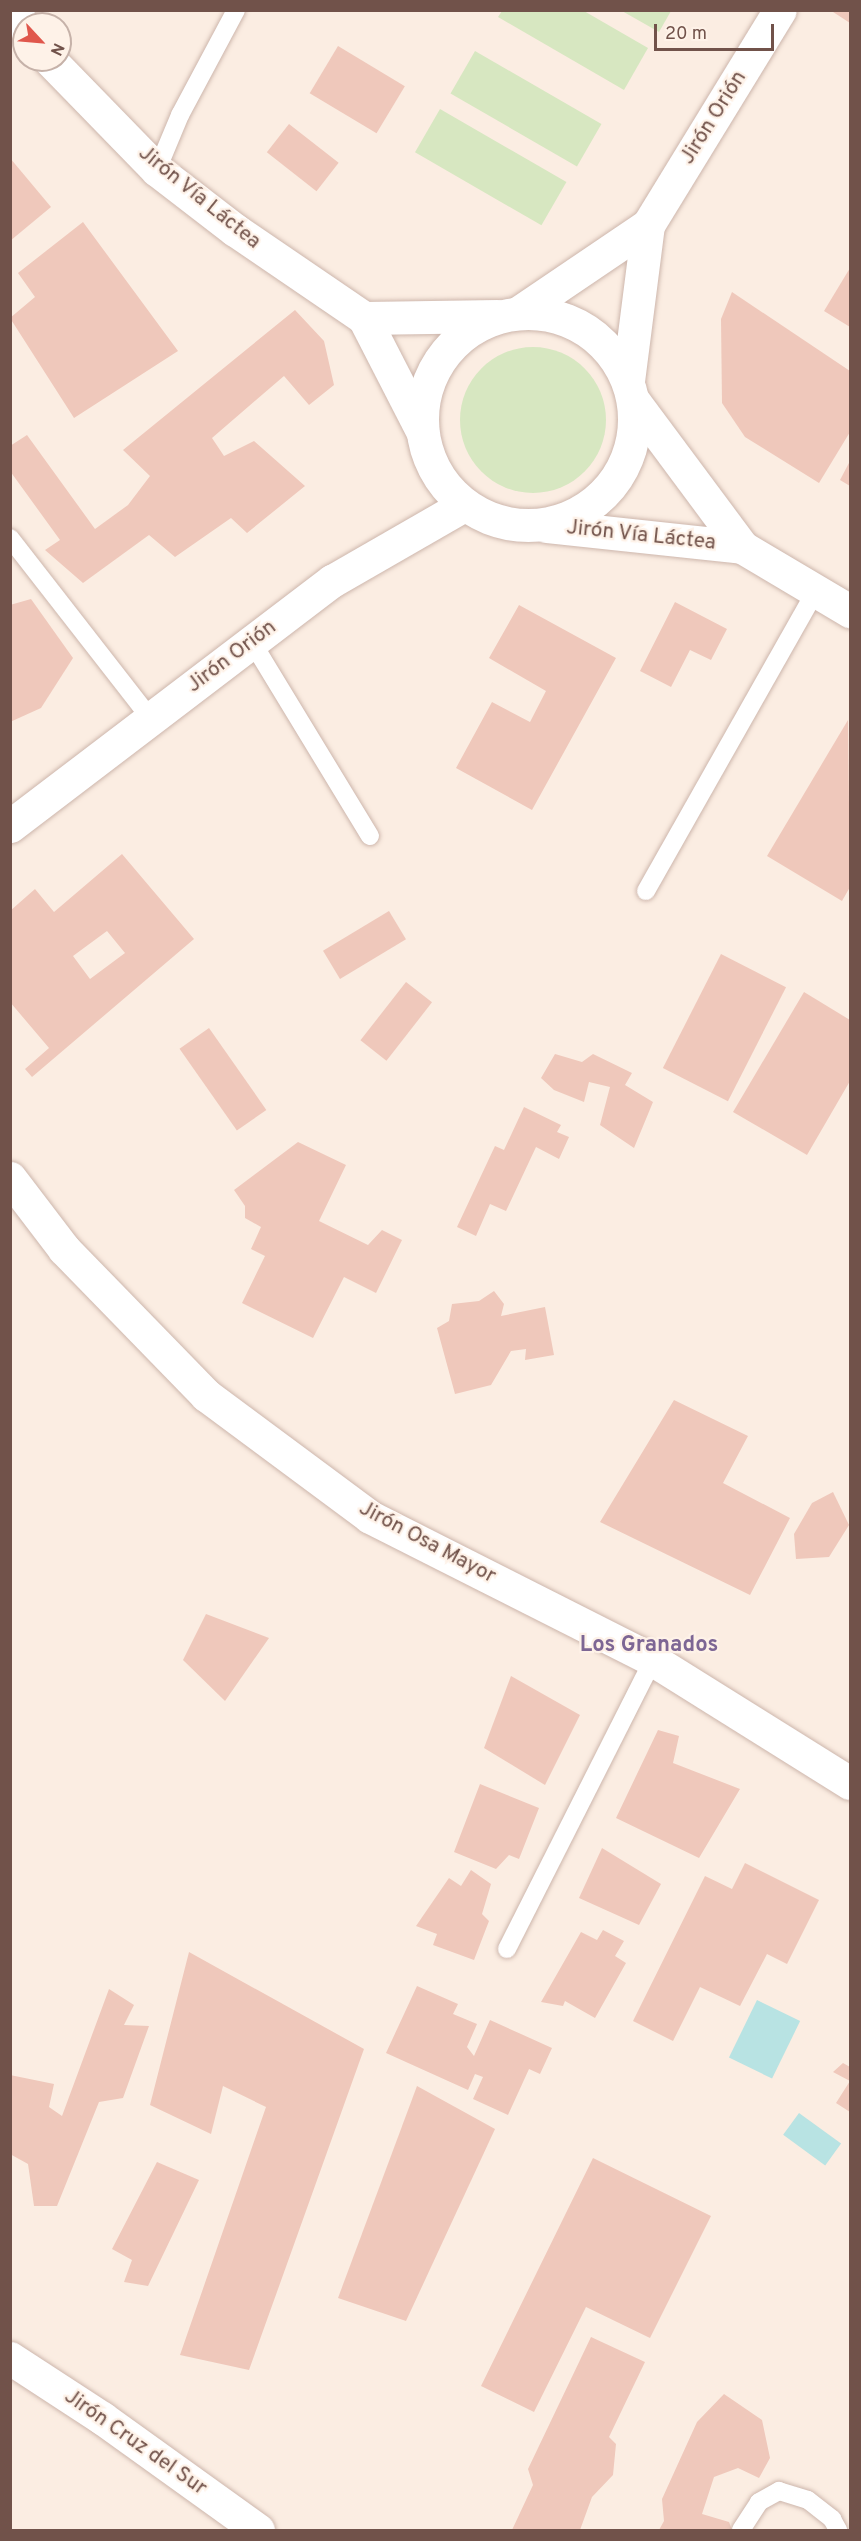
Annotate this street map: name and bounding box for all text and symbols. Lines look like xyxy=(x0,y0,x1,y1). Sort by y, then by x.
north arrow xyxy=(12,12,72,72)
scale bar xyxy=(657,12,777,50)
text: 20 m xyxy=(665,23,707,46)
text: N xyxy=(45,39,68,59)
street label: Jirón Orión xyxy=(675,67,753,169)
street label: Jirón Vía Láctea xyxy=(132,141,266,255)
street label: Jirón Vía Láctea xyxy=(565,516,717,556)
street label: Jirón Orión xyxy=(182,615,282,699)
street label: Jirón Osa Mayor xyxy=(354,1496,500,1590)
district label: Los Granados xyxy=(580,1633,718,1659)
street label: Jirón Cruz del Sur xyxy=(59,2384,211,2502)

